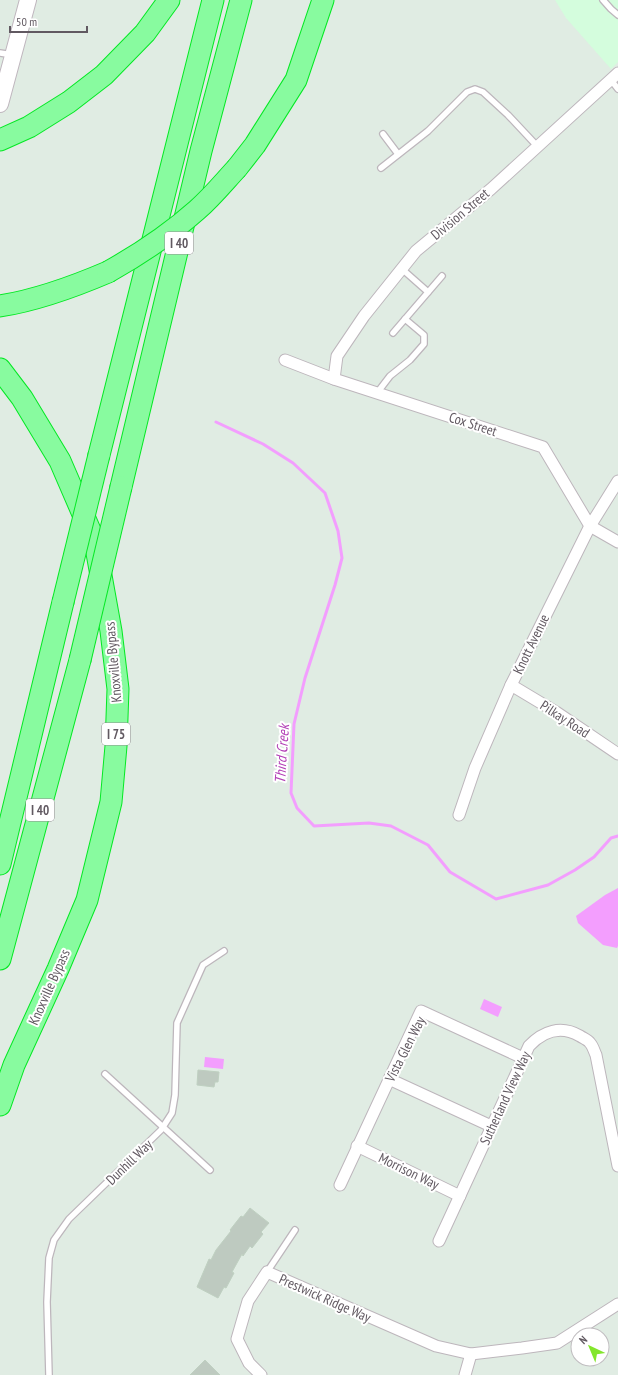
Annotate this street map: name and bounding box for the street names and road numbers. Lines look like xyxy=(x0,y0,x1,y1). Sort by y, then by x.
street label: Division Street xyxy=(427,184,493,244)
road number: I 40 xyxy=(165,232,193,254)
street label: Cox Street xyxy=(447,408,499,440)
street label: Knott Avenue xyxy=(509,611,553,677)
street label: Knoxville Bypass xyxy=(100,621,125,703)
street label: Pilkay Road xyxy=(537,696,593,742)
road number: I 75 xyxy=(102,723,130,745)
road number: I 40 xyxy=(26,799,54,821)
street label: Knoxville Bypass xyxy=(24,946,74,1028)
street label: Vista Glen Way xyxy=(380,1013,430,1086)
street label: Sutherland View Way xyxy=(475,1048,535,1148)
street label: Dunhill Way xyxy=(102,1135,157,1189)
street label: Morrison Way xyxy=(376,1149,443,1194)
street label: Prestwick Ridge Way xyxy=(276,1270,374,1327)

